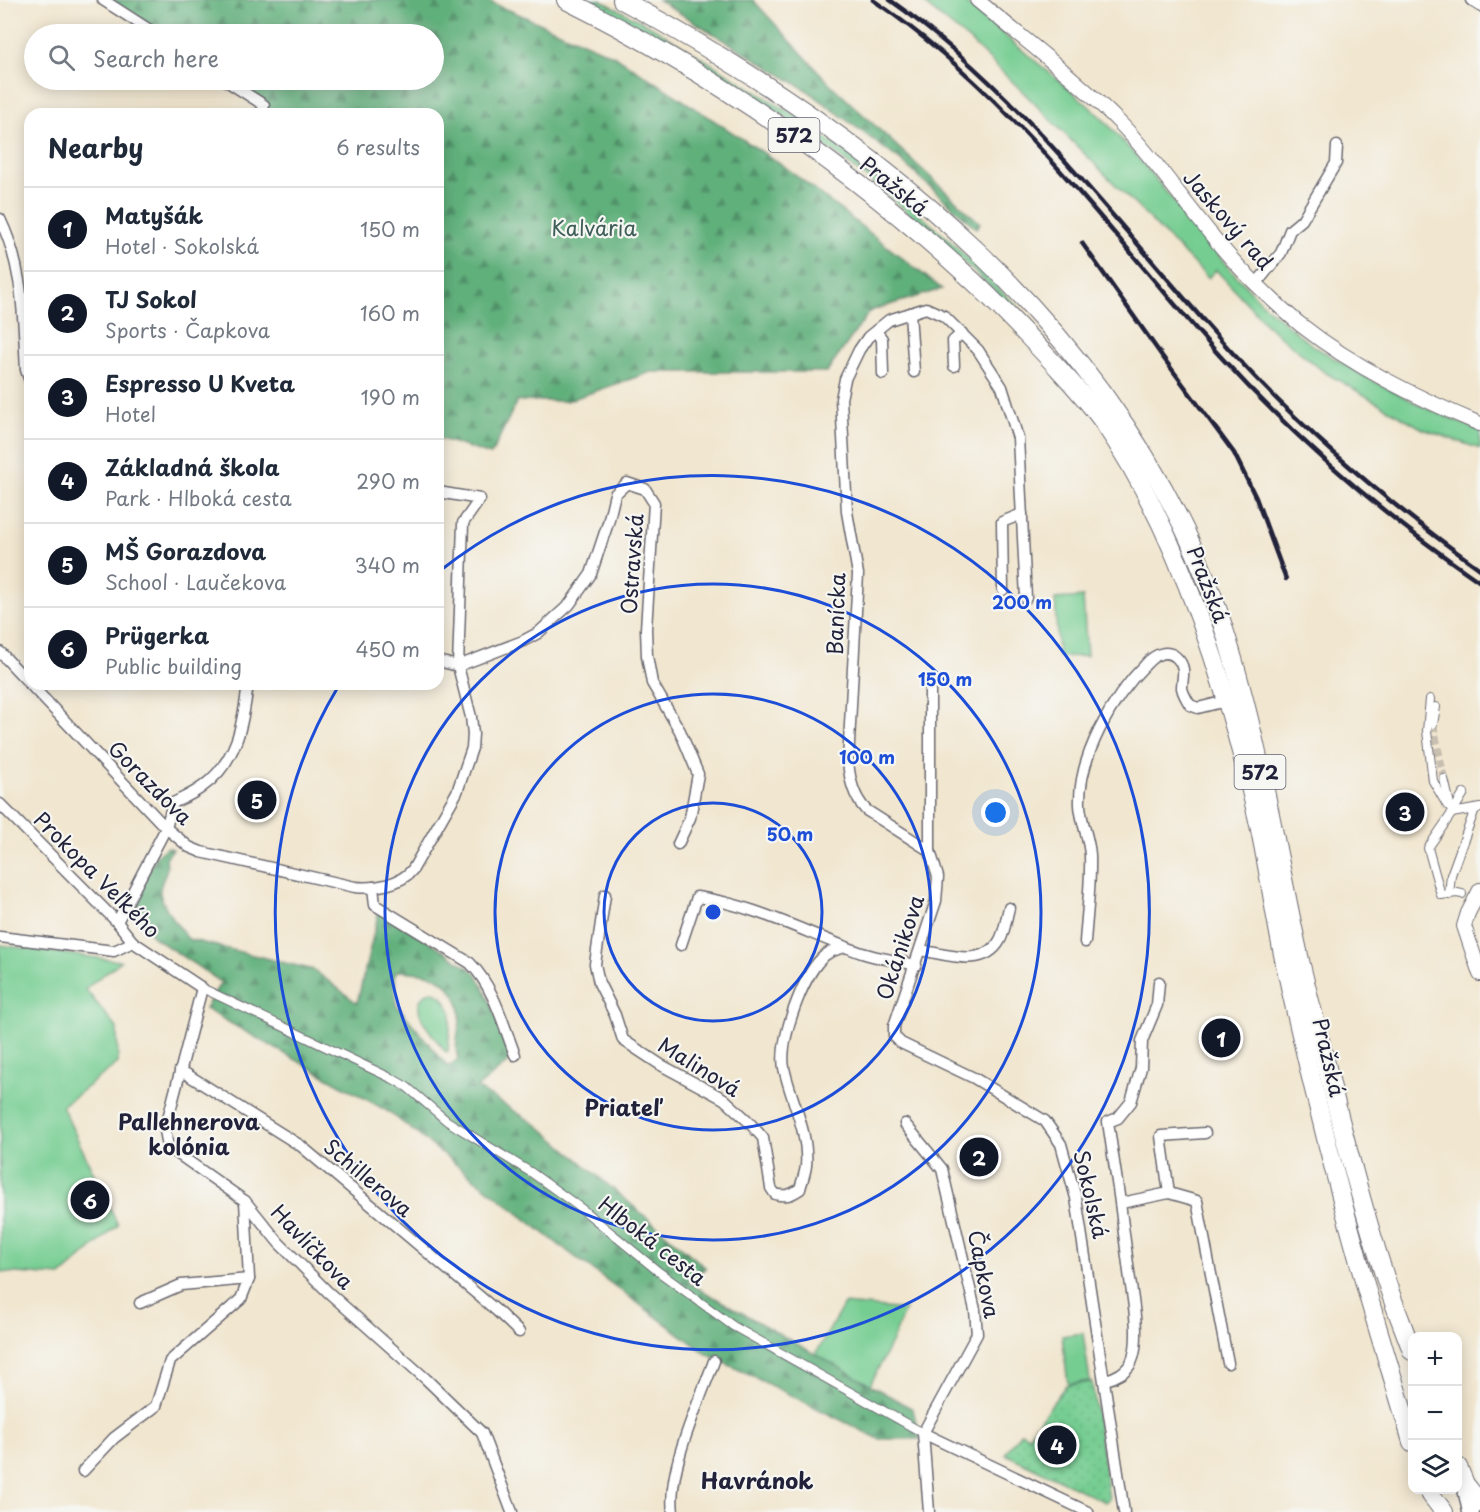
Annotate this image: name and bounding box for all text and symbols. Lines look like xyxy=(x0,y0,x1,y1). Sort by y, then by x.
search box xyxy=(24,24,444,90)
icon: search xyxy=(45,41,78,74)
text: Search here xyxy=(93,41,219,74)
road number: 572 xyxy=(768,118,820,152)
text: Nearby xyxy=(48,128,143,167)
text: 6 results xyxy=(336,132,420,162)
street label: Pražská xyxy=(854,147,936,223)
street label: Jaskový rad xyxy=(1177,162,1282,276)
text: Matyšák xyxy=(105,198,203,231)
park label: Kalvária xyxy=(551,211,637,243)
text: 1 xyxy=(63,214,72,244)
text: 150 m xyxy=(360,214,420,244)
text: Hotel · Sokolská xyxy=(105,231,259,261)
text: TJ Sokol xyxy=(105,282,197,315)
text: 2 xyxy=(60,298,75,328)
text: 160 m xyxy=(360,298,420,328)
text: Sports · Čapkova xyxy=(105,315,270,345)
text: Espresso U Kveta xyxy=(105,366,295,399)
text: 3 xyxy=(61,382,74,412)
text: 190 m xyxy=(361,382,420,412)
text: Hotel xyxy=(105,399,156,429)
text: Základná škola xyxy=(105,450,280,483)
text: 4 xyxy=(61,466,74,496)
text: 290 m xyxy=(356,466,420,496)
text: Park · Hlboká cesta xyxy=(105,483,292,513)
street label: Ostravská xyxy=(612,512,650,615)
text: MŠ Gorazdova xyxy=(105,534,266,567)
street label: Pražská xyxy=(1180,541,1238,627)
text: 5 xyxy=(61,550,74,580)
text: 340 m xyxy=(355,550,420,580)
text: School · Laučekova xyxy=(105,567,286,597)
street label: Banícka xyxy=(818,572,852,656)
text: 200 m xyxy=(992,588,1052,615)
text: Prügerka xyxy=(105,618,209,651)
text: 6 xyxy=(60,634,75,664)
text: 450 m xyxy=(355,634,420,664)
text: Public building xyxy=(105,651,242,681)
text: 150 m xyxy=(918,665,972,692)
street label: Gorazdova xyxy=(101,732,201,832)
text: 100 m xyxy=(839,743,895,770)
road number: 572 xyxy=(1234,755,1286,789)
pin: 5 xyxy=(238,778,276,822)
pin: 3 xyxy=(1386,790,1424,834)
your location xyxy=(981,798,1010,827)
street label: Prokopa Veľkého xyxy=(27,803,169,945)
text: 50 m xyxy=(767,820,813,847)
street label: Okánikova xyxy=(867,890,931,1004)
centre of rings xyxy=(703,902,723,922)
street label: Pražská xyxy=(1305,1015,1355,1099)
pin: 1 xyxy=(1202,1016,1240,1060)
street label: Malinová xyxy=(653,1028,748,1104)
district label: Priateľ xyxy=(584,1090,664,1123)
district label: Pallehnerova kolónia xyxy=(118,1104,260,1162)
street label: Schillerova xyxy=(318,1130,421,1224)
pin: 2 xyxy=(960,1134,998,1180)
street label: Sokolská xyxy=(1066,1147,1118,1241)
pin: 6 xyxy=(70,1178,110,1222)
street label: Hlboká cesta xyxy=(592,1188,714,1292)
street label: Havlíčkova xyxy=(264,1196,362,1296)
street label: Čapkova xyxy=(961,1227,1009,1321)
map controls xyxy=(1408,1332,1462,1494)
button: + xyxy=(1408,1332,1462,1386)
button: − xyxy=(1408,1386,1462,1440)
pin: 4 xyxy=(1038,1422,1076,1468)
button: layers xyxy=(1408,1440,1462,1494)
district label: Havránok xyxy=(701,1463,813,1496)

